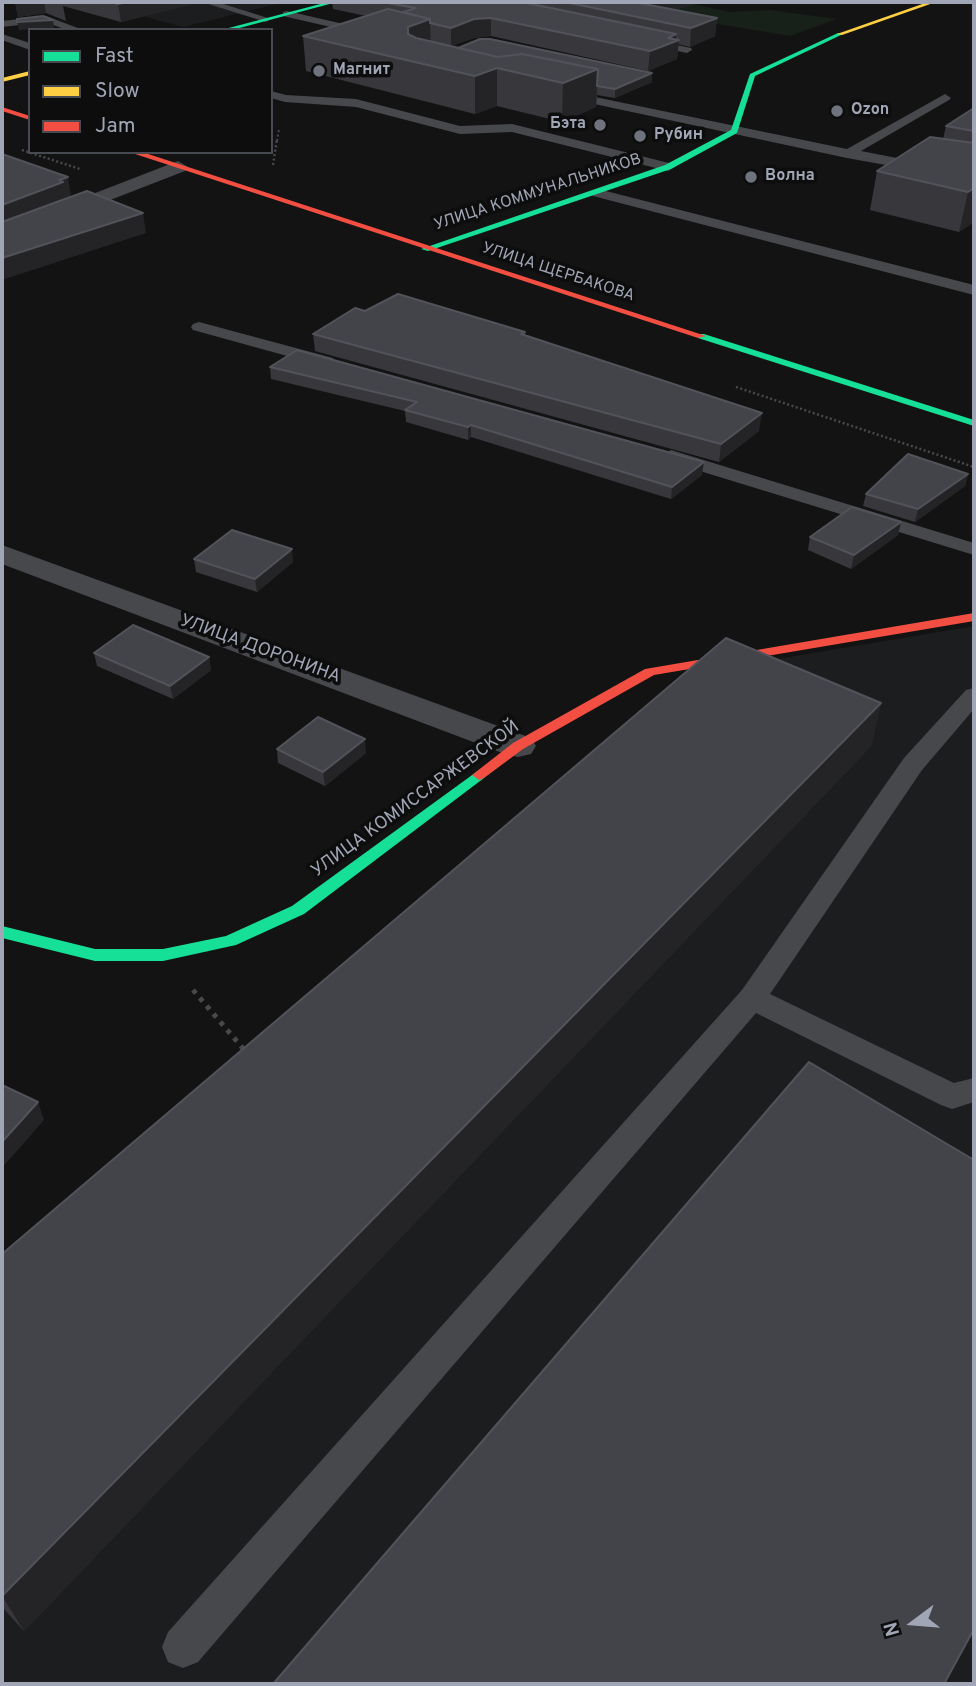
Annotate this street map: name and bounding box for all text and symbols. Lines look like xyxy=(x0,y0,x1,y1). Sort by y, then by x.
legend xyxy=(28,28,273,154)
text: Fast xyxy=(95,43,134,70)
place label: Магнит xyxy=(333,61,390,81)
marker: Магнит xyxy=(311,63,327,79)
text: Slow xyxy=(95,78,140,105)
place label: Ozon xyxy=(851,101,889,121)
marker: Ozon xyxy=(829,103,845,119)
text: Jam xyxy=(95,113,136,140)
place label: Бэта xyxy=(550,115,586,135)
marker: Бэта xyxy=(592,117,608,133)
place label: Рубин xyxy=(654,126,703,146)
marker: Рубин xyxy=(632,128,648,144)
street label: УЛИЦА КОММУНАЛЬНИКОВ xyxy=(432,150,644,236)
place label: Волна xyxy=(765,167,815,187)
marker: Волна xyxy=(743,169,759,185)
street label: УЛИЦА ЩЕРБАКОВА xyxy=(479,239,637,307)
street label: УЛИЦА ДОРОНИНА xyxy=(177,611,343,689)
street label: УЛИЦА КОМИССАРЖЕВСКОЙ xyxy=(308,717,524,883)
north arrow xyxy=(878,1588,948,1658)
text: N xyxy=(879,1619,906,1639)

